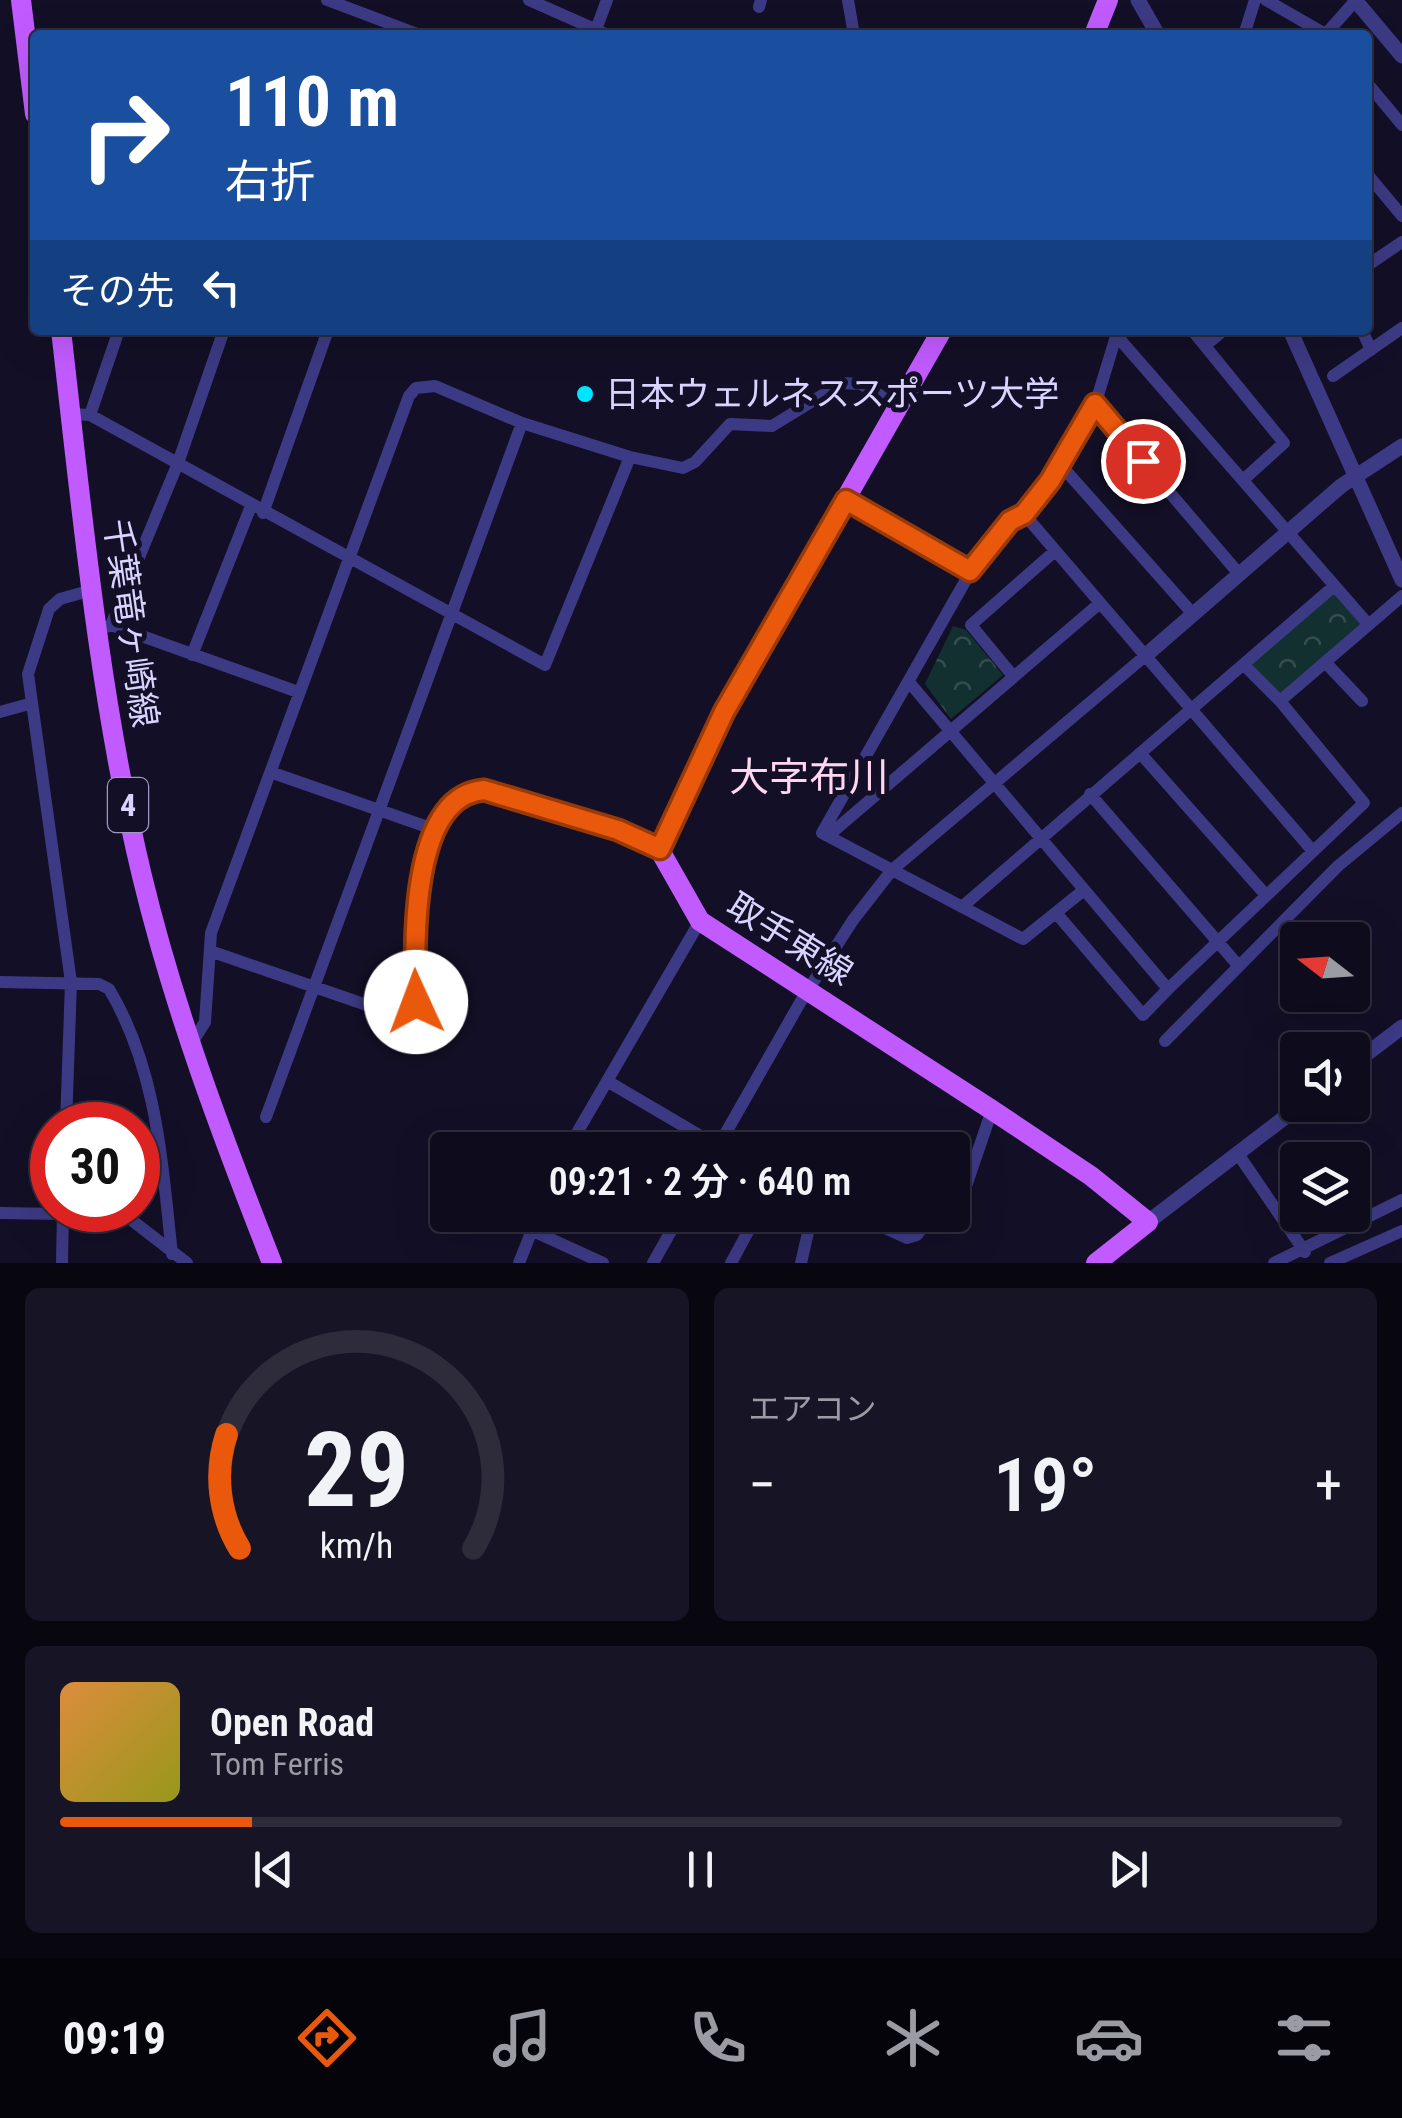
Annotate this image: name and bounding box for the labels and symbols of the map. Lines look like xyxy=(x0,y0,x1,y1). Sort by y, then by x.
place label: 日本ウェルネススポーツ大学 xyxy=(605,374,1059,415)
marker: 日本ウェルネススポーツ大学 xyxy=(574,383,596,405)
pin xyxy=(1101,419,1186,504)
street label: 千葉竜ヶ崎線 xyxy=(96,516,165,730)
district label: 大字布川 xyxy=(729,754,889,801)
road number: 4 xyxy=(108,778,148,832)
street label: 取手東線 xyxy=(720,885,860,994)
north arrow xyxy=(1280,922,1370,1012)
position arrow xyxy=(364,950,468,1054)
speed limit sign: 30 xyxy=(30,1102,160,1232)

